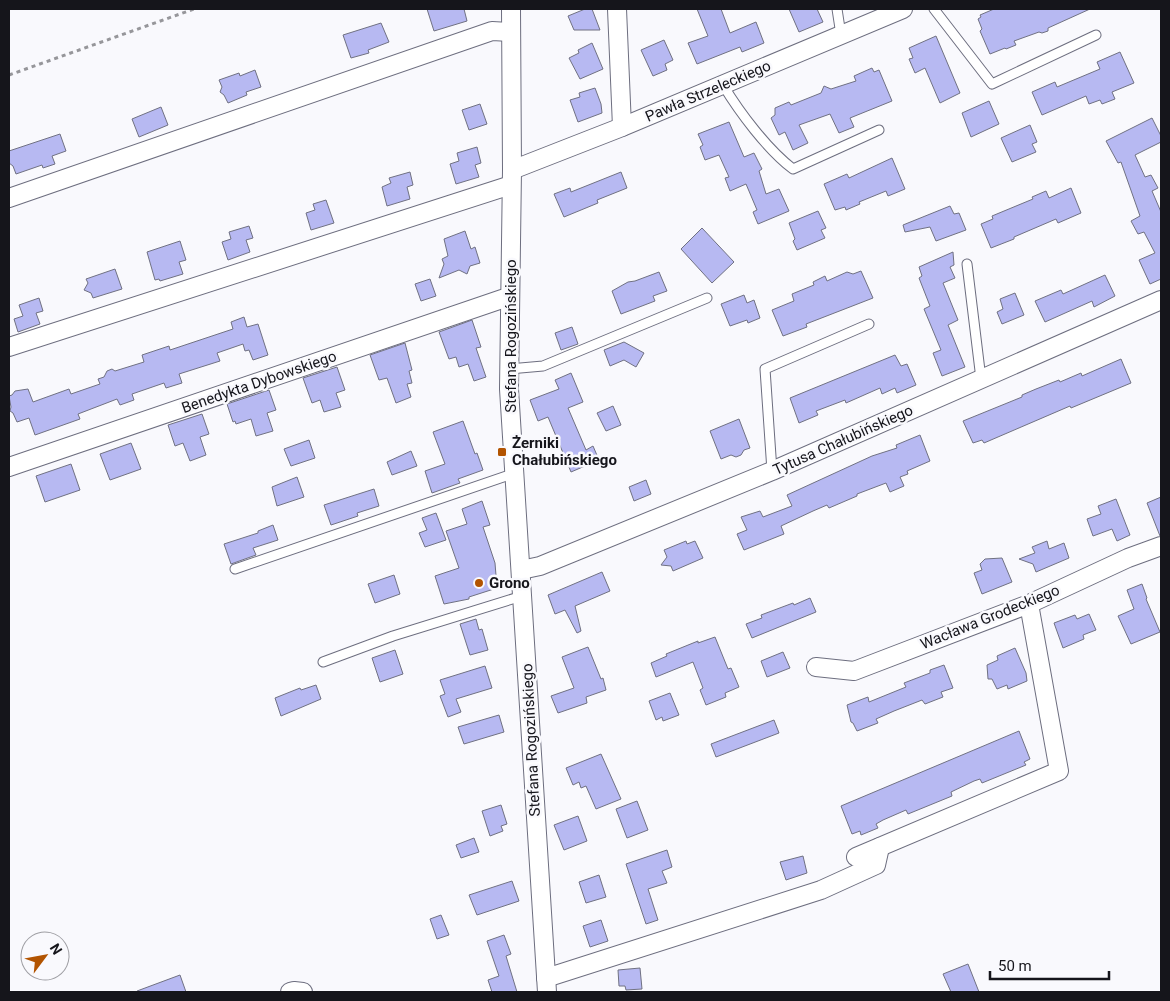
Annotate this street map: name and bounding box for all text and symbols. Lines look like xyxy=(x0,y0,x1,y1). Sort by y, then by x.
street label: Pawła Strzeleckiego xyxy=(643,56,773,126)
street label: Stefana Rogozińskiego xyxy=(502,259,520,413)
street label: Benedykta Dybowskiego xyxy=(179,347,339,417)
street label: Tytusa Chałubińskiego xyxy=(770,401,916,479)
place label: Żerniki Chałubińskiego xyxy=(512,434,617,469)
marker: Żerniki Chałubińskiego xyxy=(496,446,508,458)
place label: Grono xyxy=(489,574,530,592)
marker: Grono xyxy=(473,577,485,589)
street label: Wacława Grodeckiego xyxy=(918,581,1062,653)
street label: Stefana Rogozińskiego xyxy=(518,663,544,817)
north arrow xyxy=(20,931,70,981)
text: N xyxy=(47,941,65,958)
scale bar xyxy=(990,948,1109,980)
text: 50 m xyxy=(998,957,1032,975)

